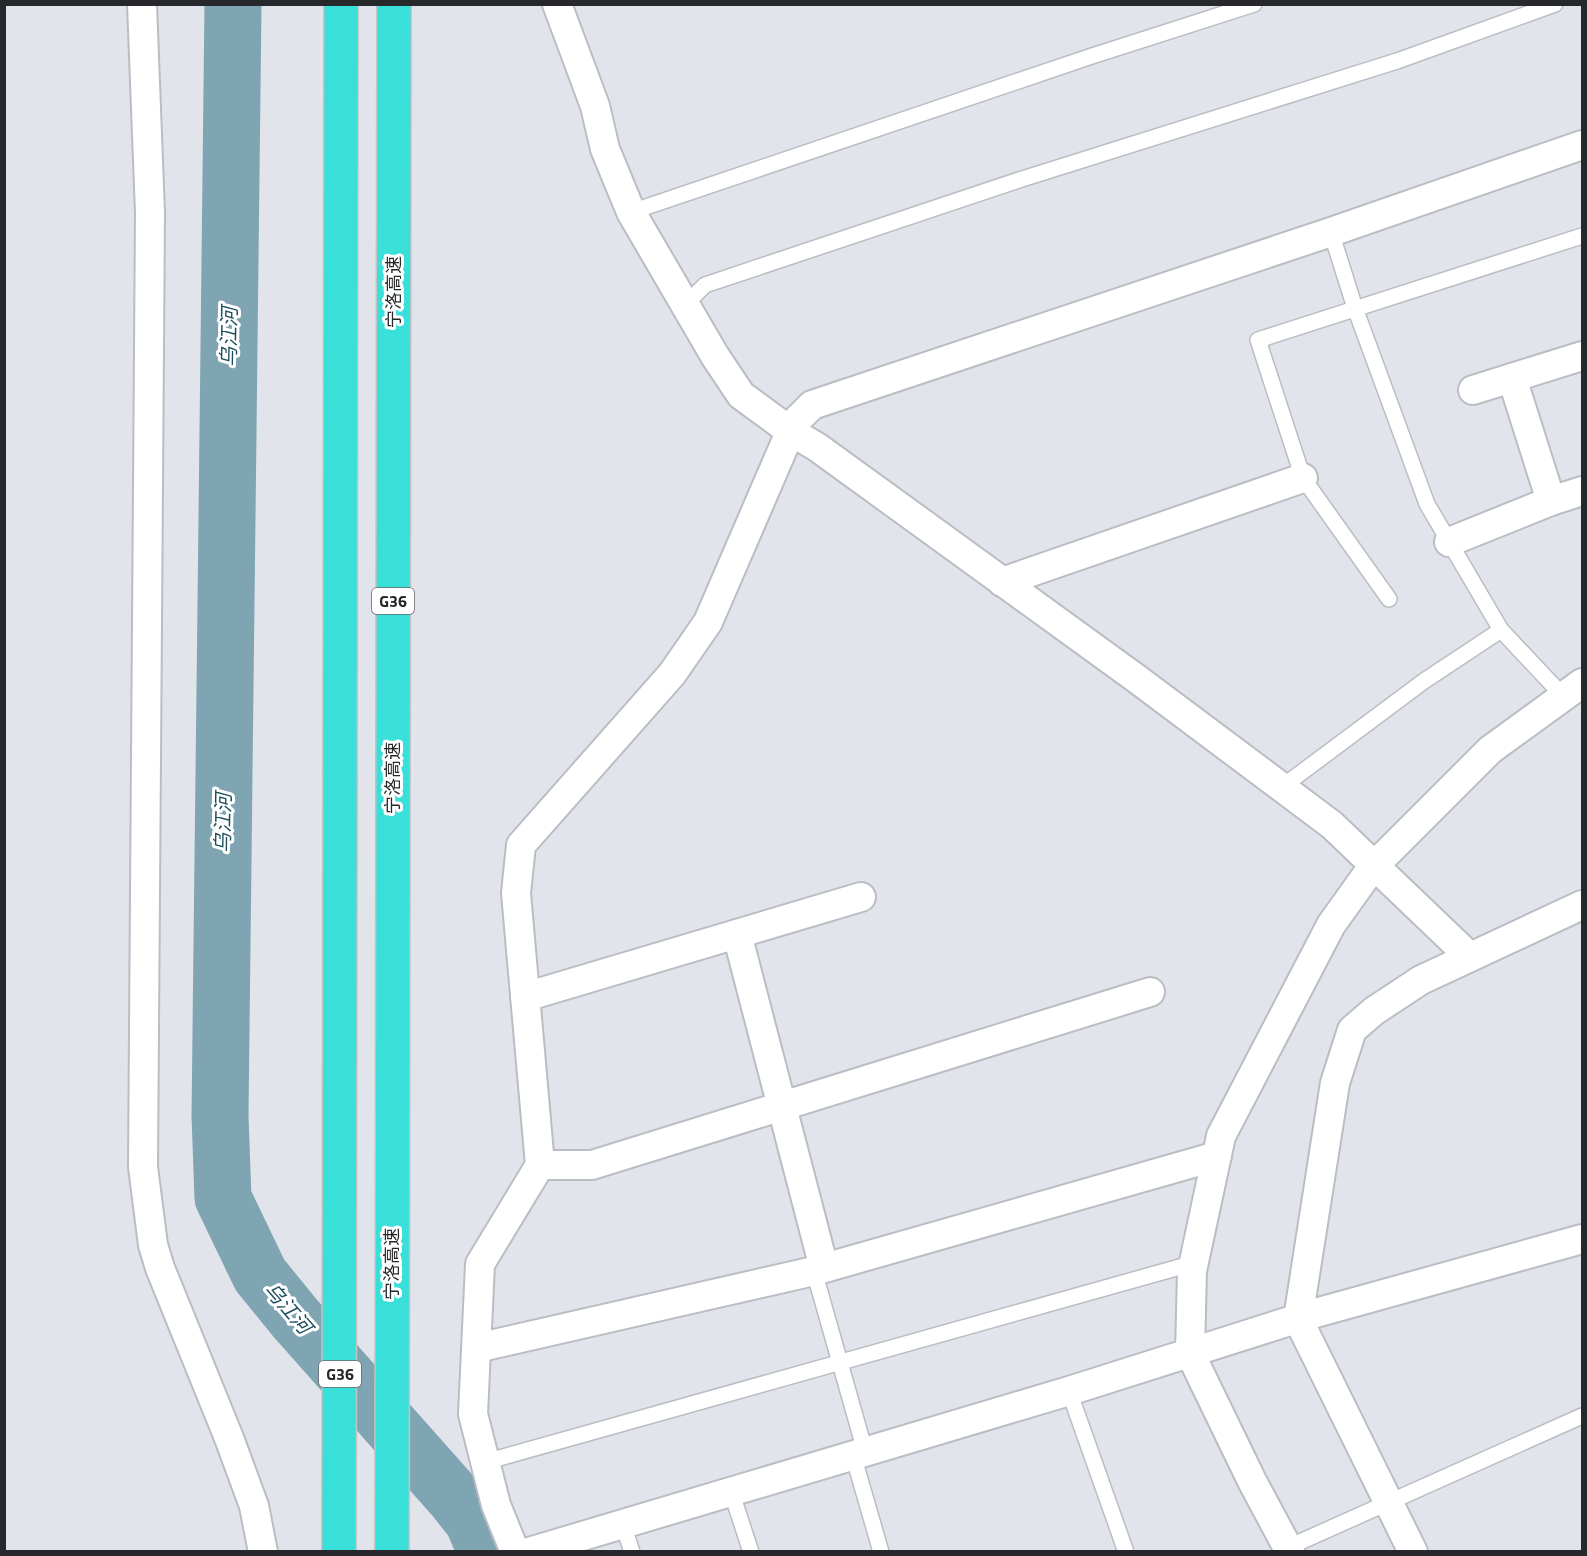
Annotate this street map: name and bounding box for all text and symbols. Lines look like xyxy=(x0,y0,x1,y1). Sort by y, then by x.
street label: 宁洛高速 xyxy=(380,256,407,328)
water label: 乌江河 xyxy=(212,303,245,367)
road number: G36 xyxy=(372,588,414,614)
street label: 宁洛高速 xyxy=(379,742,406,814)
water label: 乌江河 xyxy=(206,789,239,853)
street label: 宁洛高速 xyxy=(378,1228,405,1300)
water label: 乌江河 xyxy=(257,1275,322,1344)
road number: G36 xyxy=(319,1361,361,1387)

